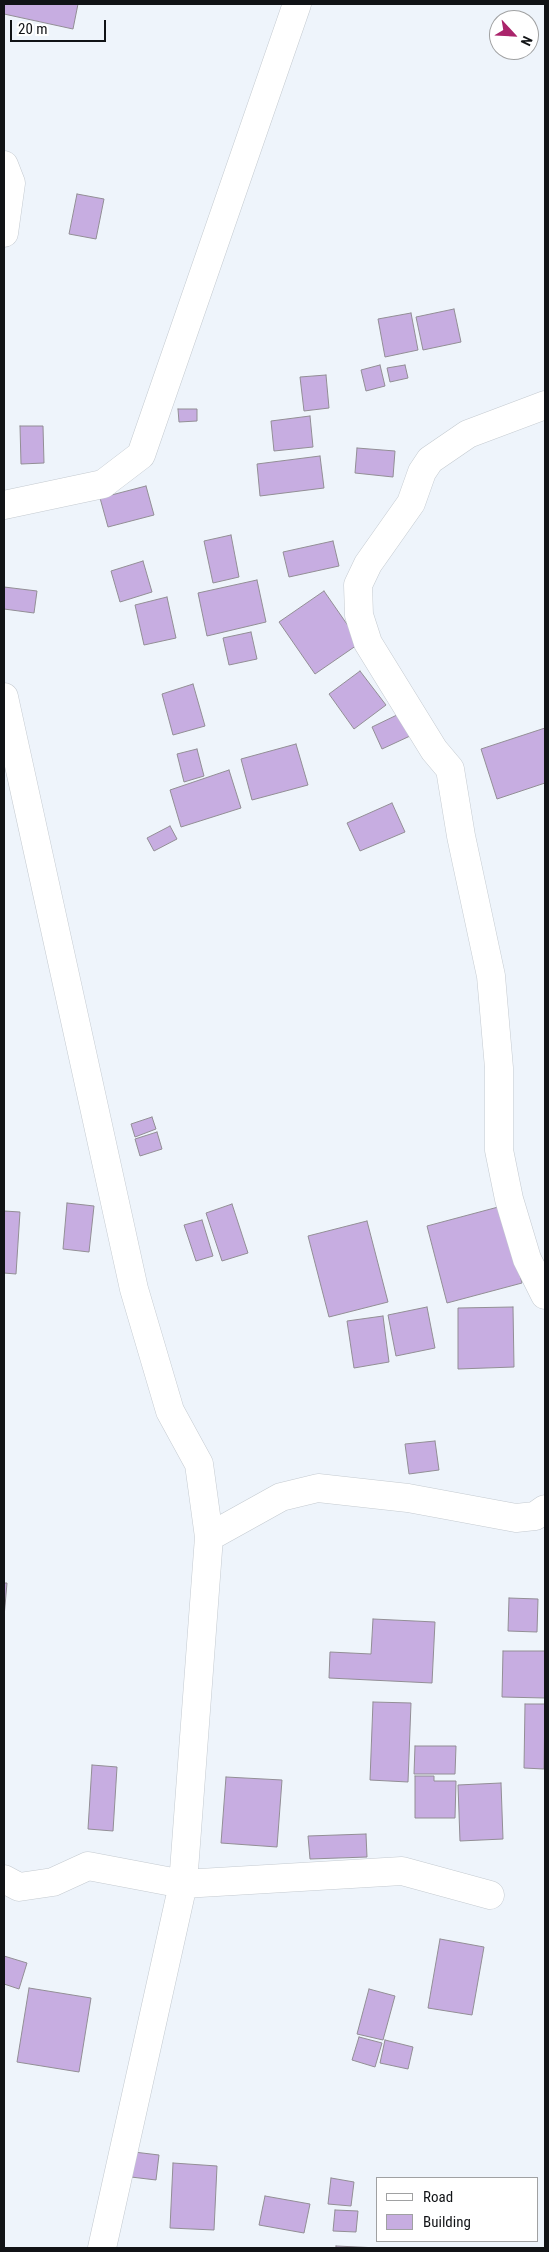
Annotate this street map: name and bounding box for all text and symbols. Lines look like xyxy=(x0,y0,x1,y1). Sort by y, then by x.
scale bar xyxy=(12,10,109,42)
north arrow xyxy=(489,10,539,60)
text: 20 m xyxy=(18,20,48,38)
text: N xyxy=(518,34,536,48)
legend xyxy=(376,2177,539,2242)
text: Road xyxy=(423,2188,453,2206)
text: Building xyxy=(423,2213,471,2231)

